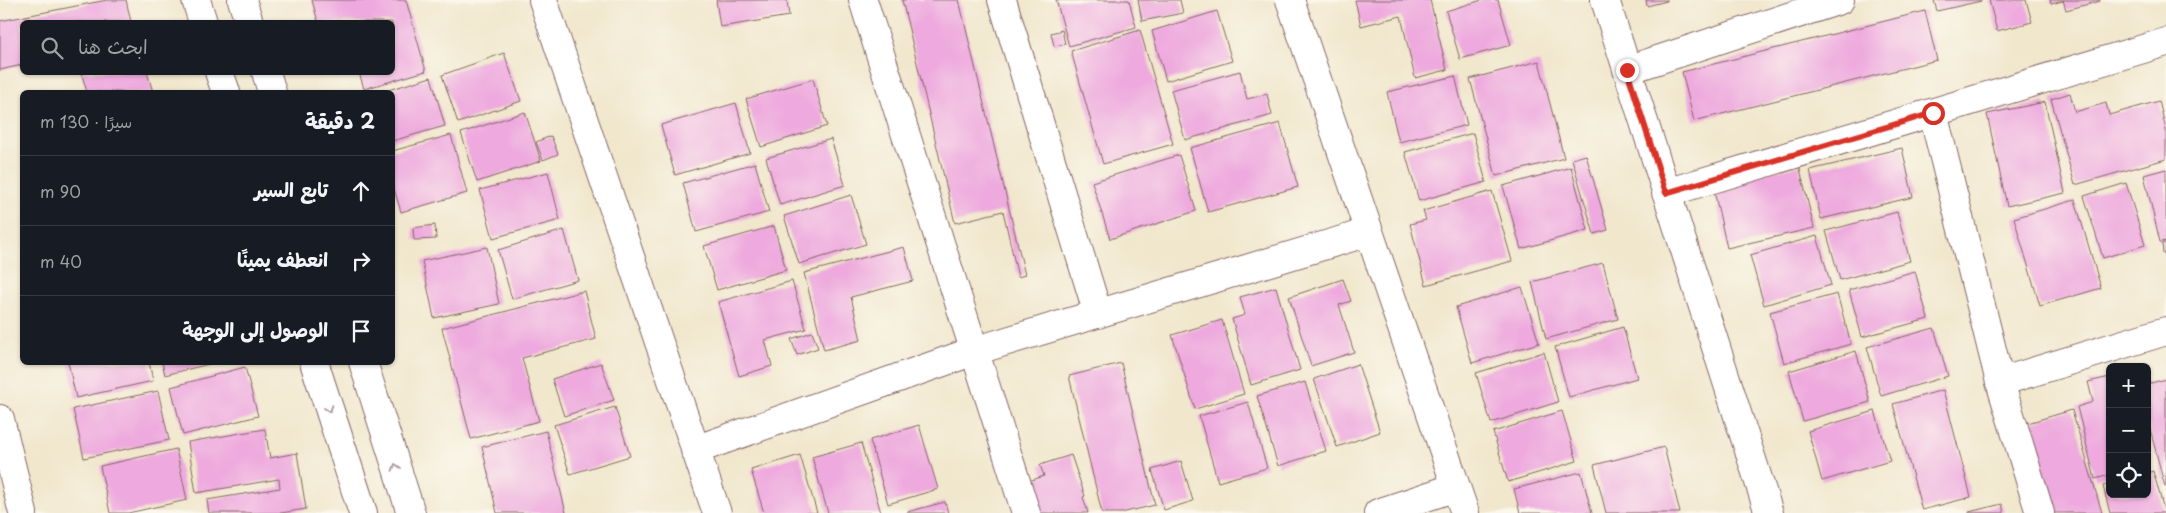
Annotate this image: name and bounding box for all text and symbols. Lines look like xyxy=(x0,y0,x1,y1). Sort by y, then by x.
search box xyxy=(20,20,395,75)
text: ابحث هنا xyxy=(78,32,148,60)
icon: search xyxy=(38,34,66,62)
route end xyxy=(1616,59,1639,82)
route start xyxy=(1922,102,1945,125)
text: 2 دقيقة xyxy=(305,104,375,136)
text: سيرًا · 130 m xyxy=(40,109,132,133)
text: تابع السير xyxy=(254,175,328,203)
icon: ahead xyxy=(347,177,375,205)
text: 90 m xyxy=(40,179,81,203)
text: انعطف يمينًا xyxy=(237,245,328,273)
icon: right xyxy=(347,247,375,275)
text: 40 m xyxy=(40,249,82,273)
text: الوصول إلى الوجهة xyxy=(182,315,328,343)
icon: arrive xyxy=(347,317,375,345)
map controls xyxy=(2106,363,2151,498)
button: + xyxy=(2106,363,2151,408)
one-way arrow xyxy=(323,404,333,413)
button: − xyxy=(2106,408,2151,453)
button: locate xyxy=(2106,453,2151,498)
one-way arrow xyxy=(392,463,402,471)

